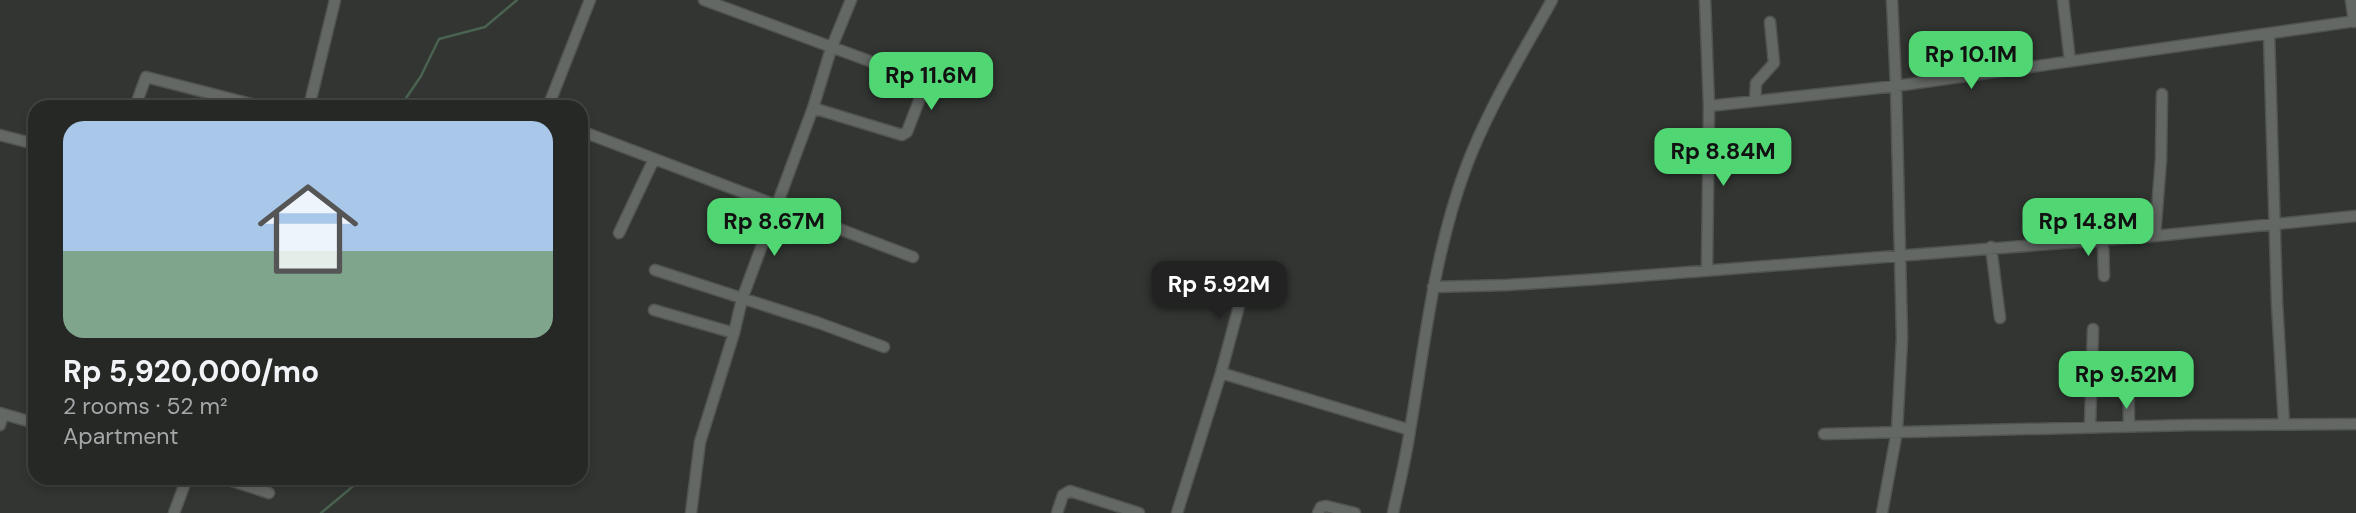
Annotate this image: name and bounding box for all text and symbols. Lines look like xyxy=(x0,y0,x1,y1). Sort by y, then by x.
pin: Rp 10.1M xyxy=(1899,32,2043,91)
text: Rp 10.1M xyxy=(1925,39,2017,69)
pin: Rp 11.6M xyxy=(859,52,1003,112)
text: Rp 11.6M xyxy=(885,60,977,90)
pin: Rp 8.84M xyxy=(1651,128,1795,188)
text: Rp 8.84M xyxy=(1670,136,1776,166)
icon: home xyxy=(245,166,371,292)
pin: Rp 8.67M xyxy=(702,198,846,258)
pin: Rp 14.8M xyxy=(2016,198,2160,258)
text: Rp 8.67M xyxy=(723,206,825,236)
text: Rp 14.8M xyxy=(2038,206,2138,236)
pin: Rp 5.92M xyxy=(1147,262,1291,321)
text: Rp 5.92M xyxy=(1168,269,1270,299)
text: Rp 5,920,000/mo xyxy=(63,352,319,391)
pin: Rp 9.52M xyxy=(2054,352,2198,411)
text: Rp 9.52M xyxy=(2075,359,2177,389)
text: 2 rooms · 52 m² xyxy=(63,391,228,421)
text: Apartment xyxy=(63,421,178,451)

